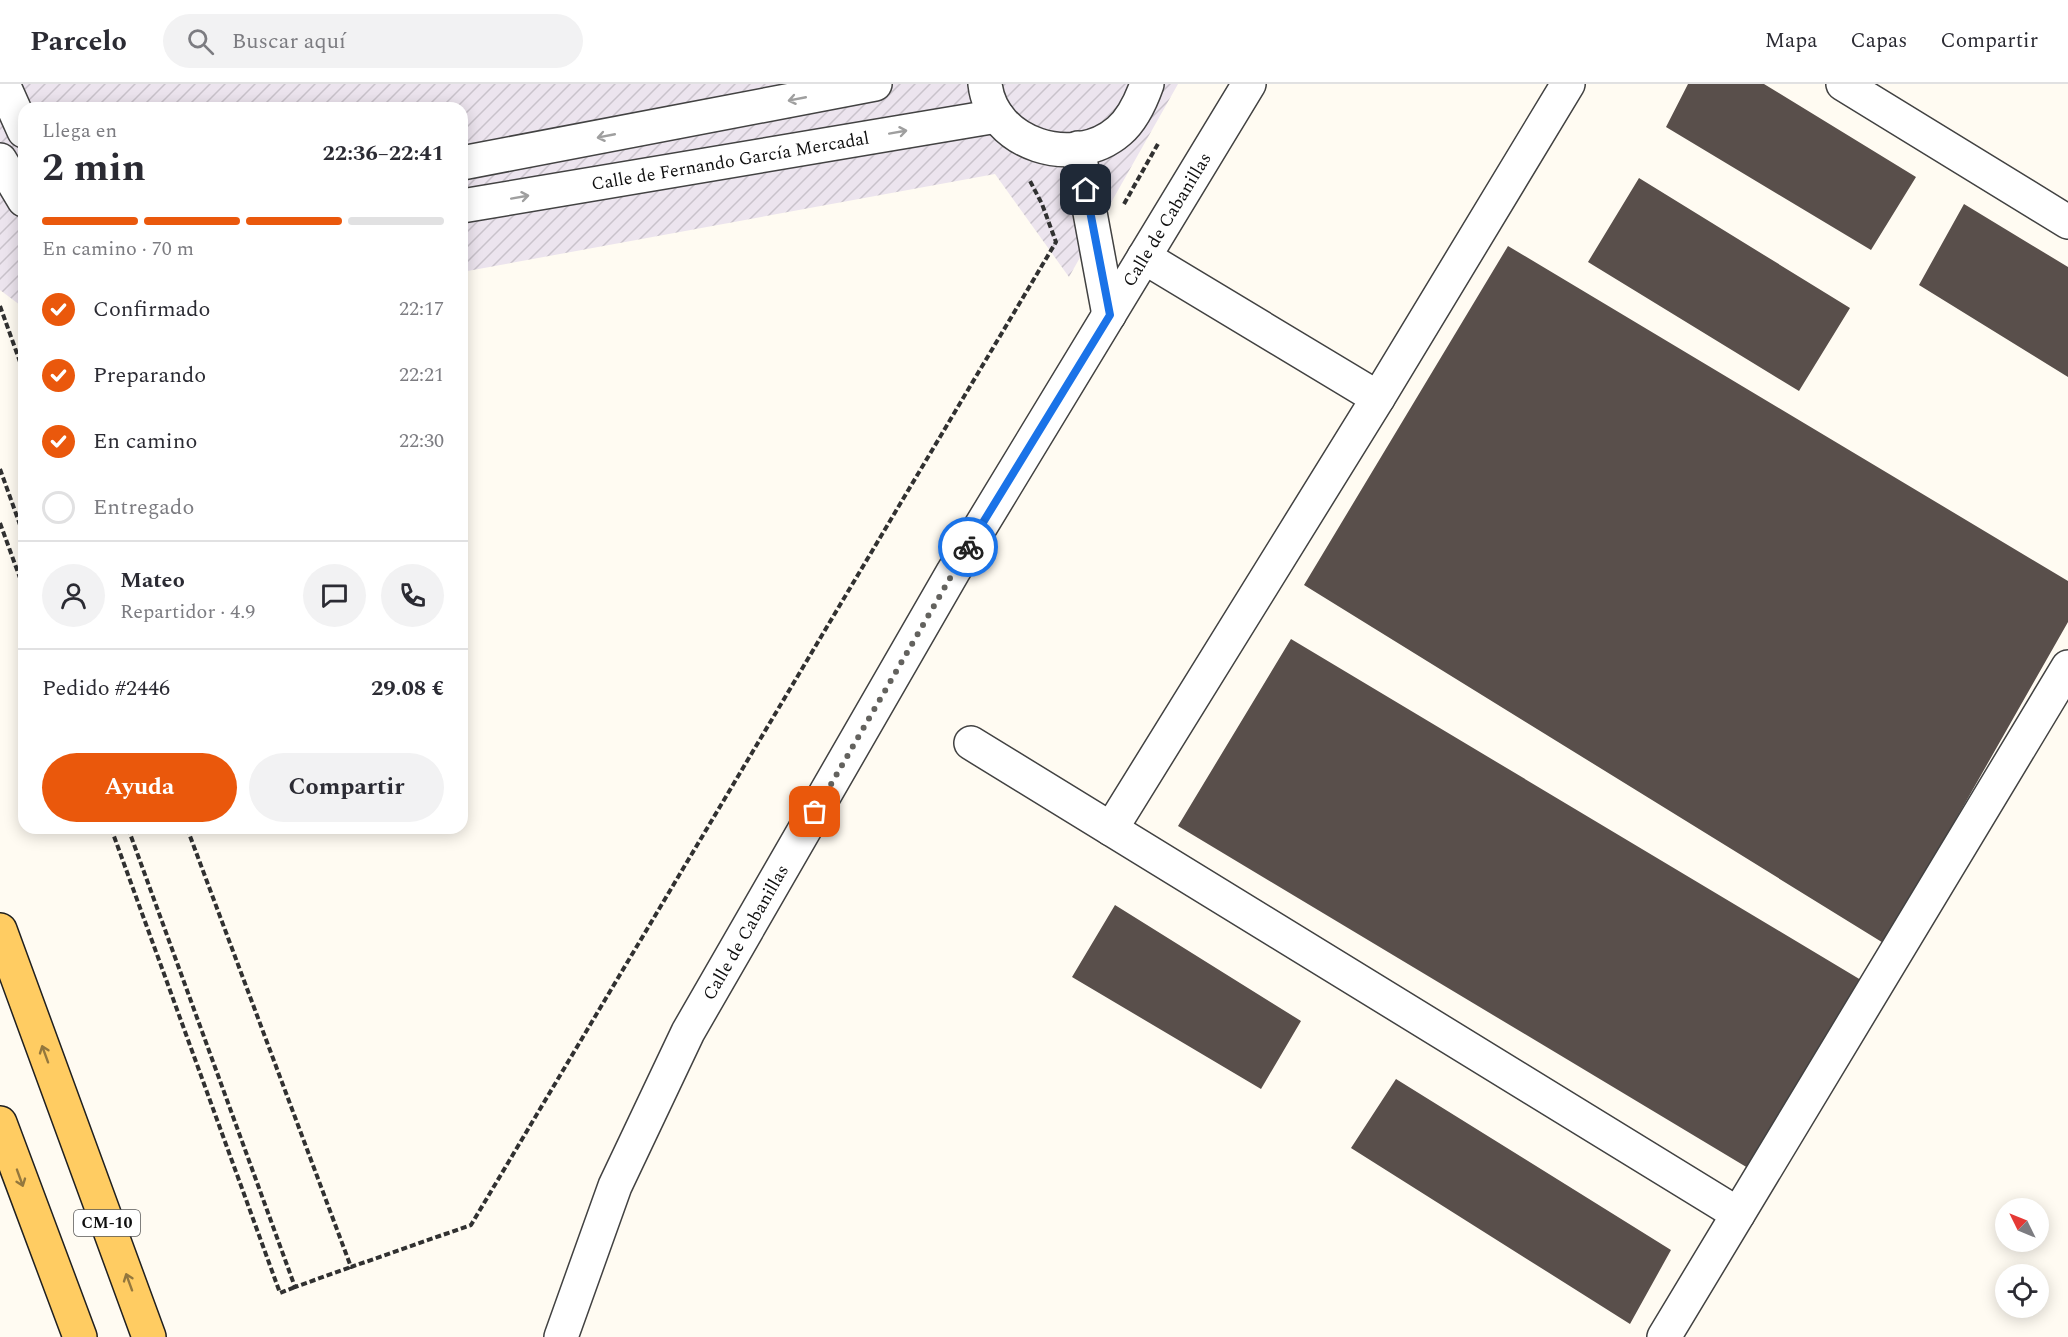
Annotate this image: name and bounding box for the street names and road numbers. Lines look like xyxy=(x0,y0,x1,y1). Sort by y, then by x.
street label: Calle de Fernando García Mercadal xyxy=(589,124,871,198)
street label: Calle de Cabanillas xyxy=(1116,147,1218,292)
street label: Calle de Cabanillas xyxy=(696,859,795,1005)
road number: CM-10 xyxy=(74,1210,140,1236)

